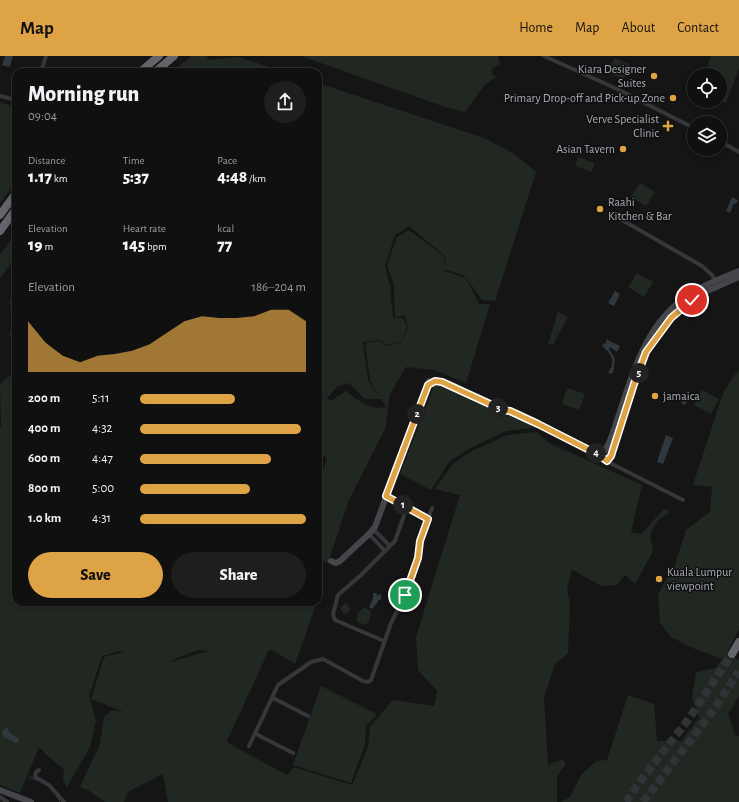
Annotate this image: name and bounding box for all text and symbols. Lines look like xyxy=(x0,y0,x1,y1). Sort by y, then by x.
text: Map xyxy=(20,19,54,38)
text: Home xyxy=(519,21,553,35)
text: Map xyxy=(575,21,599,35)
text: About xyxy=(621,21,655,35)
text: Contact xyxy=(677,21,719,35)
place label: Kiara Designer Suites xyxy=(578,63,646,89)
map controls xyxy=(687,68,727,156)
button: locate xyxy=(687,68,727,108)
marker: Kiara Designer Suites xyxy=(649,71,659,81)
button: share xyxy=(264,81,306,123)
text: Morning run xyxy=(28,83,139,105)
place label: Primary Drop-off and Pick-up Zone xyxy=(504,92,665,105)
marker: Primary Drop-off and Pick-up Zone xyxy=(668,93,678,103)
text: 09:04 xyxy=(28,110,57,123)
place label: Verve Specialist Clinic xyxy=(586,113,659,139)
button: layers xyxy=(687,116,727,156)
marker: Verve Specialist Clinic xyxy=(662,120,674,132)
place label: Asian Tavern xyxy=(556,143,615,155)
marker: Asian Tavern xyxy=(618,144,628,154)
text: Distance xyxy=(28,155,65,166)
text: Time xyxy=(123,155,145,166)
text: Pace xyxy=(217,155,237,166)
text: 1.17 xyxy=(28,168,52,185)
text: 5:37 xyxy=(123,168,149,185)
text: 4:48 xyxy=(217,168,247,185)
text: km xyxy=(52,173,68,184)
text: /km xyxy=(247,173,266,184)
place label: Raahi Kitchen & Bar xyxy=(608,196,672,222)
marker: Raahi Kitchen & Bar xyxy=(595,204,605,214)
text: Elevation xyxy=(28,223,68,234)
text: Heart rate xyxy=(123,223,166,234)
text: kcal xyxy=(217,223,234,234)
text: 19 xyxy=(28,236,43,253)
text: 145 xyxy=(123,236,145,253)
text: 77 xyxy=(217,236,232,253)
text: m xyxy=(43,241,53,252)
text: bpm xyxy=(145,241,167,252)
text: Elevation xyxy=(28,281,75,294)
text: 186–204 m xyxy=(251,281,306,294)
pin xyxy=(675,283,709,317)
icon: check xyxy=(681,289,703,311)
pin: 5 xyxy=(629,363,649,383)
text: 5 xyxy=(637,367,641,378)
place label: jamaica xyxy=(663,390,700,403)
marker: jamaica xyxy=(650,391,660,401)
text: 200 m xyxy=(28,392,60,405)
text: 5:11 xyxy=(92,392,109,405)
pin: 3 xyxy=(488,398,508,418)
text: 3 xyxy=(496,402,500,413)
pin: 2 xyxy=(407,404,427,424)
text: 2 xyxy=(414,408,420,419)
text: 400 m xyxy=(28,422,61,435)
text: 4:32 xyxy=(92,422,113,435)
pin: 4 xyxy=(586,443,606,463)
text: 4 xyxy=(593,447,599,458)
text: 600 m xyxy=(28,452,60,465)
text: 4:47 xyxy=(92,452,113,465)
text: 800 m xyxy=(28,482,60,495)
text: 5:00 xyxy=(92,482,114,495)
pin: 1 xyxy=(393,495,413,515)
text: 1 xyxy=(401,499,405,510)
text: 1.0 km xyxy=(28,512,61,525)
text: 4:31 xyxy=(92,512,111,525)
button: Save xyxy=(28,552,163,598)
button: Share xyxy=(171,552,306,598)
place label: Kuala Lumpur viewpoint xyxy=(667,566,732,592)
marker: Kuala Lumpur viewpoint xyxy=(654,574,664,584)
pin xyxy=(388,578,422,612)
icon: arrive xyxy=(394,584,416,606)

